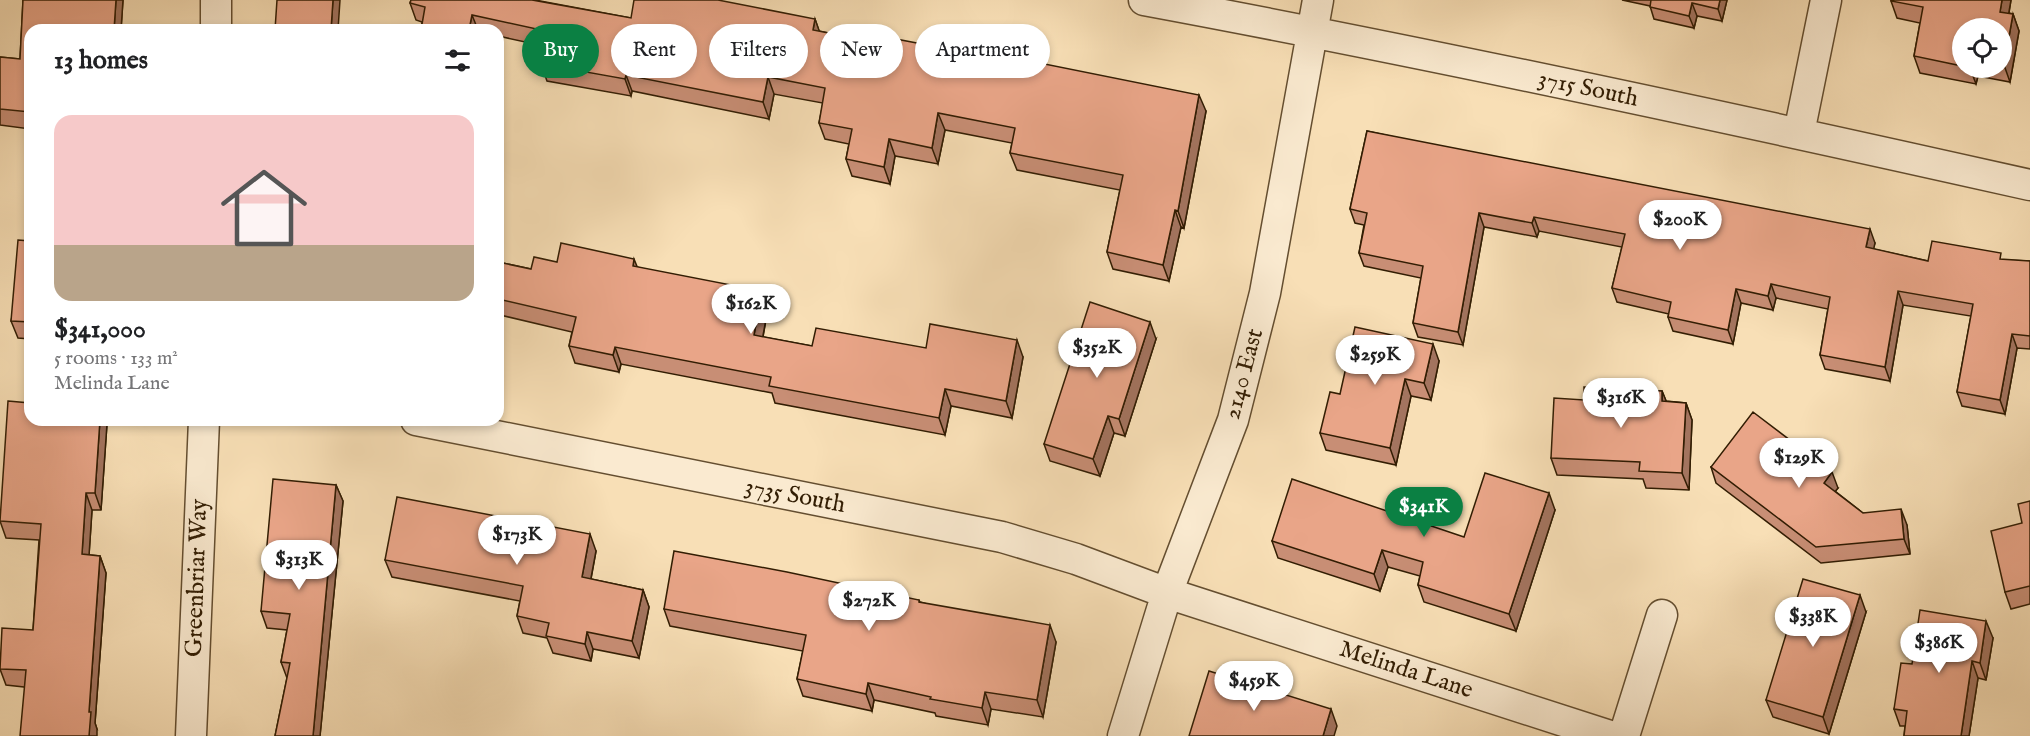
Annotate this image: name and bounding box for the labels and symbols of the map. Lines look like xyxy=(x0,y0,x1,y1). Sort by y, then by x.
street label: 3715 South xyxy=(1535,63,1641,115)
pin: $200K xyxy=(1638,200,1722,251)
pin: $162K xyxy=(709,284,793,335)
street label: 2140 East xyxy=(1217,325,1271,423)
pin: $352K xyxy=(1055,328,1139,379)
pin: $259K xyxy=(1333,335,1417,386)
pin: $316K xyxy=(1579,378,1663,429)
pin: $129K xyxy=(1757,438,1841,489)
street label: 3735 South xyxy=(742,471,848,521)
pin: $341K xyxy=(1382,487,1466,538)
street label: Greenbriar Way xyxy=(179,498,215,658)
pin: $173K xyxy=(475,515,559,566)
pin: $313K xyxy=(257,540,341,591)
pin: $272K xyxy=(827,581,911,632)
pin: $338K xyxy=(1771,597,1855,648)
pin: $386K xyxy=(1897,623,1981,674)
street label: Melinda Lane xyxy=(1335,634,1477,706)
pin: $459K xyxy=(1212,661,1296,712)

